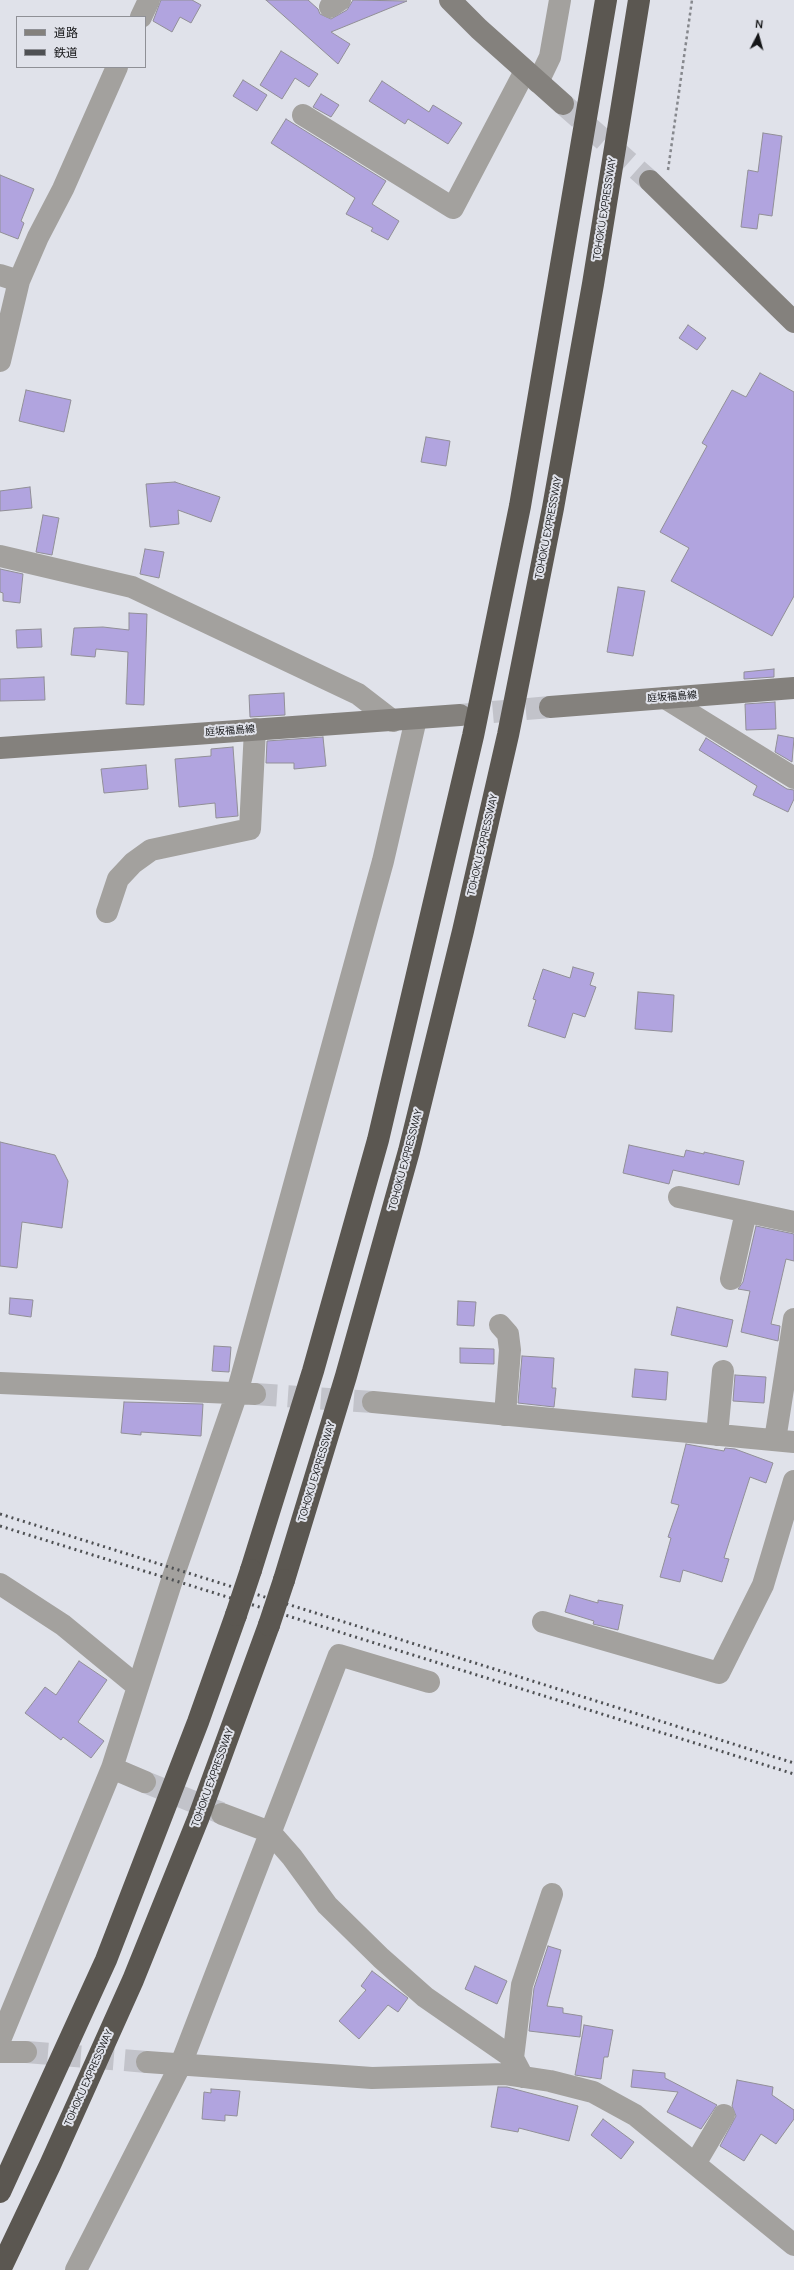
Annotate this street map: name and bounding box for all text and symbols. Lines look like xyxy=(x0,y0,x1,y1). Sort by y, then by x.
legend xyxy=(16,16,146,68)
north arrow xyxy=(738,16,778,56)
text: N xyxy=(755,16,764,31)
text: 道路 xyxy=(54,24,78,41)
text: 鉄道 xyxy=(54,44,78,61)
street label: TOHOKU EXPRESSWAY xyxy=(591,157,619,261)
street label: TOHOKU EXPRESSWAY xyxy=(533,476,565,580)
street label: 庭坂福島線 xyxy=(647,689,697,705)
street label: 庭坂福島線 xyxy=(205,723,255,739)
street label: TOHOKU EXPRESSWAY xyxy=(465,793,501,897)
street label: TOHOKU EXPRESSWAY xyxy=(387,1108,425,1212)
street label: TOHOKU EXPRESSWAY xyxy=(296,1421,338,1523)
street label: TOHOKU EXPRESSWAY xyxy=(190,1727,236,1829)
street label: TOHOKU EXPRESSWAY xyxy=(62,2028,116,2128)

